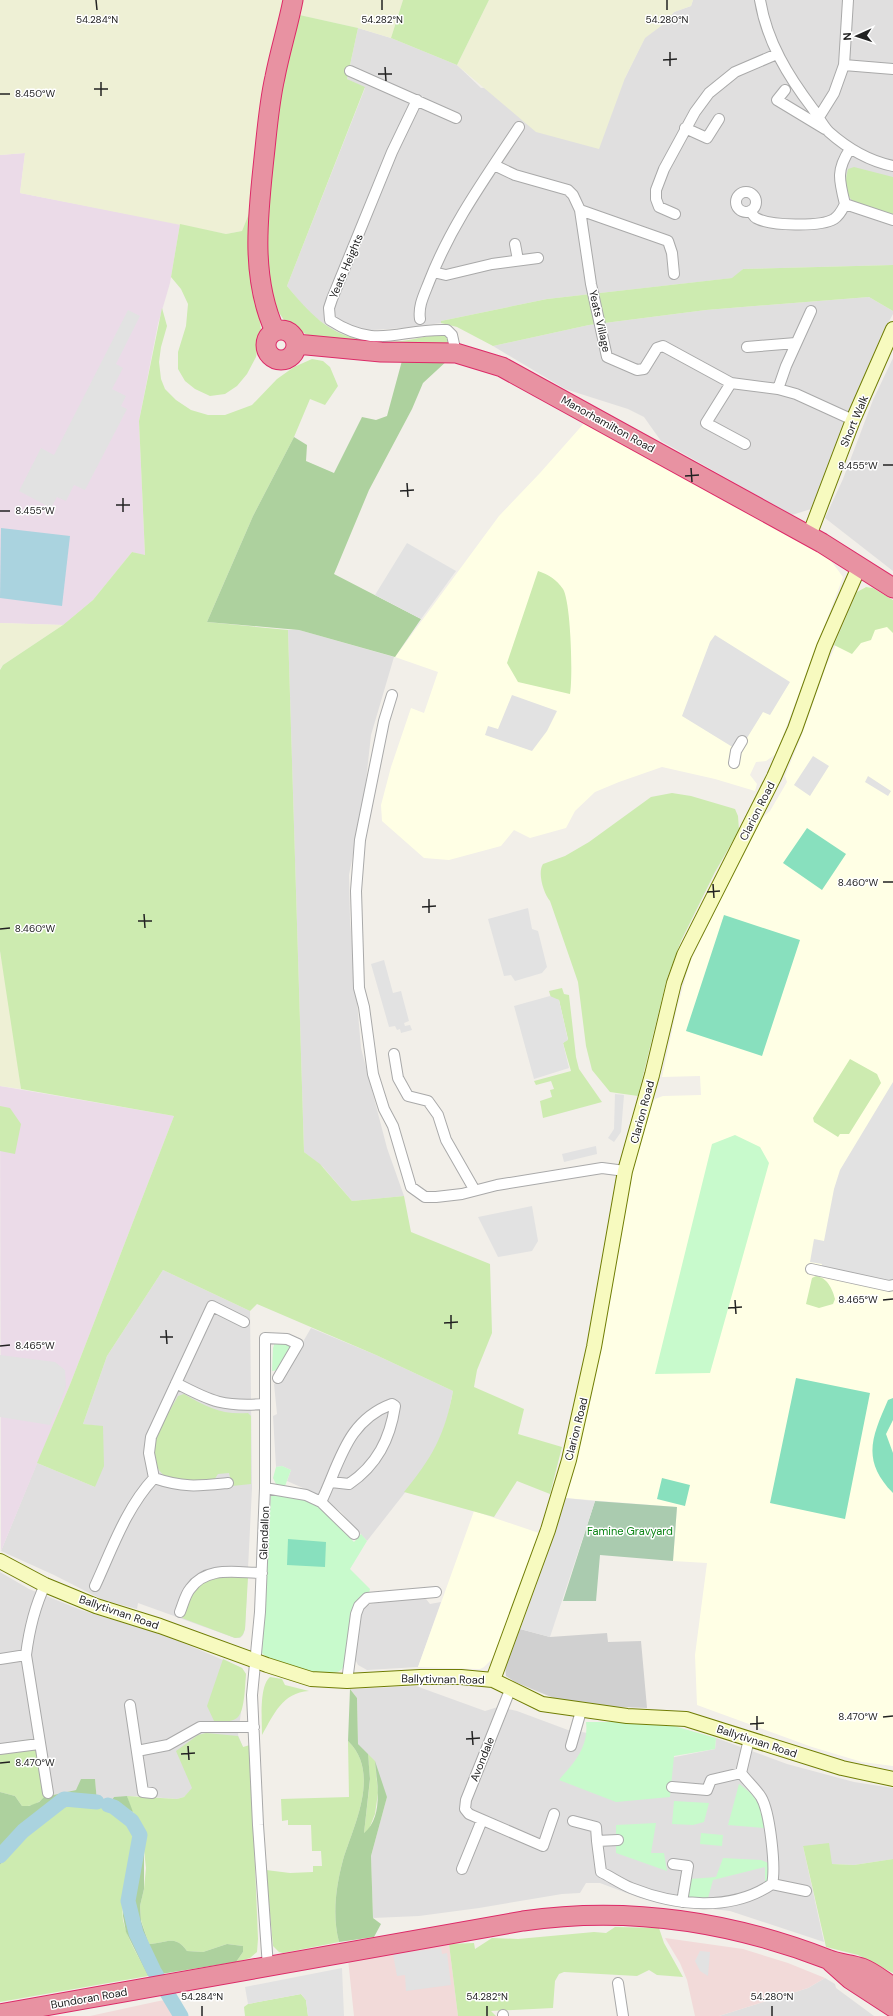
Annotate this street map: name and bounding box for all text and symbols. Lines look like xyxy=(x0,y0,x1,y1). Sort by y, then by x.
text: 54.284°N xyxy=(76,13,118,26)
text: 54.282°N xyxy=(361,13,403,26)
text: 54.280°N xyxy=(646,13,689,26)
north arrow xyxy=(837,16,877,56)
text: N xyxy=(840,32,854,41)
text: 8.450°W xyxy=(15,87,55,100)
street label: Yeats Heights xyxy=(326,232,366,300)
street label: Yeats Village xyxy=(586,289,614,353)
street label: Manorhamilton Road xyxy=(559,392,657,456)
street label: Short Walk xyxy=(837,393,871,449)
text: 8.455°W xyxy=(838,459,878,472)
text: 8.455°W xyxy=(15,504,55,517)
street label: Clarion Road xyxy=(736,779,778,843)
text: 8.460°W xyxy=(838,876,878,889)
text: 8.460°W xyxy=(15,922,55,935)
street label: Clarion Road xyxy=(627,1079,657,1145)
text: 8.465°W xyxy=(838,1293,878,1306)
text: 8.465°W xyxy=(15,1339,55,1352)
street label: Clarion Road xyxy=(561,1396,591,1462)
street label: Glendallon xyxy=(256,1506,272,1560)
park label: Famine Gravyard xyxy=(587,1524,673,1538)
street label: Ballytivnan Road xyxy=(77,1592,161,1632)
street label: Ballytivnan Road xyxy=(401,1671,485,1687)
text: 8.470°W xyxy=(838,1710,878,1723)
street label: Ballytivnan Road xyxy=(715,1721,799,1761)
street label: Avondale xyxy=(467,1735,497,1783)
text: 8.470°W xyxy=(15,1756,55,1769)
street label: Bundoran Road xyxy=(50,1984,129,2012)
text: 54.284°N xyxy=(181,1990,223,2003)
text: 54.282°N xyxy=(466,1990,508,2003)
text: 54.280°N xyxy=(751,1990,794,2003)

